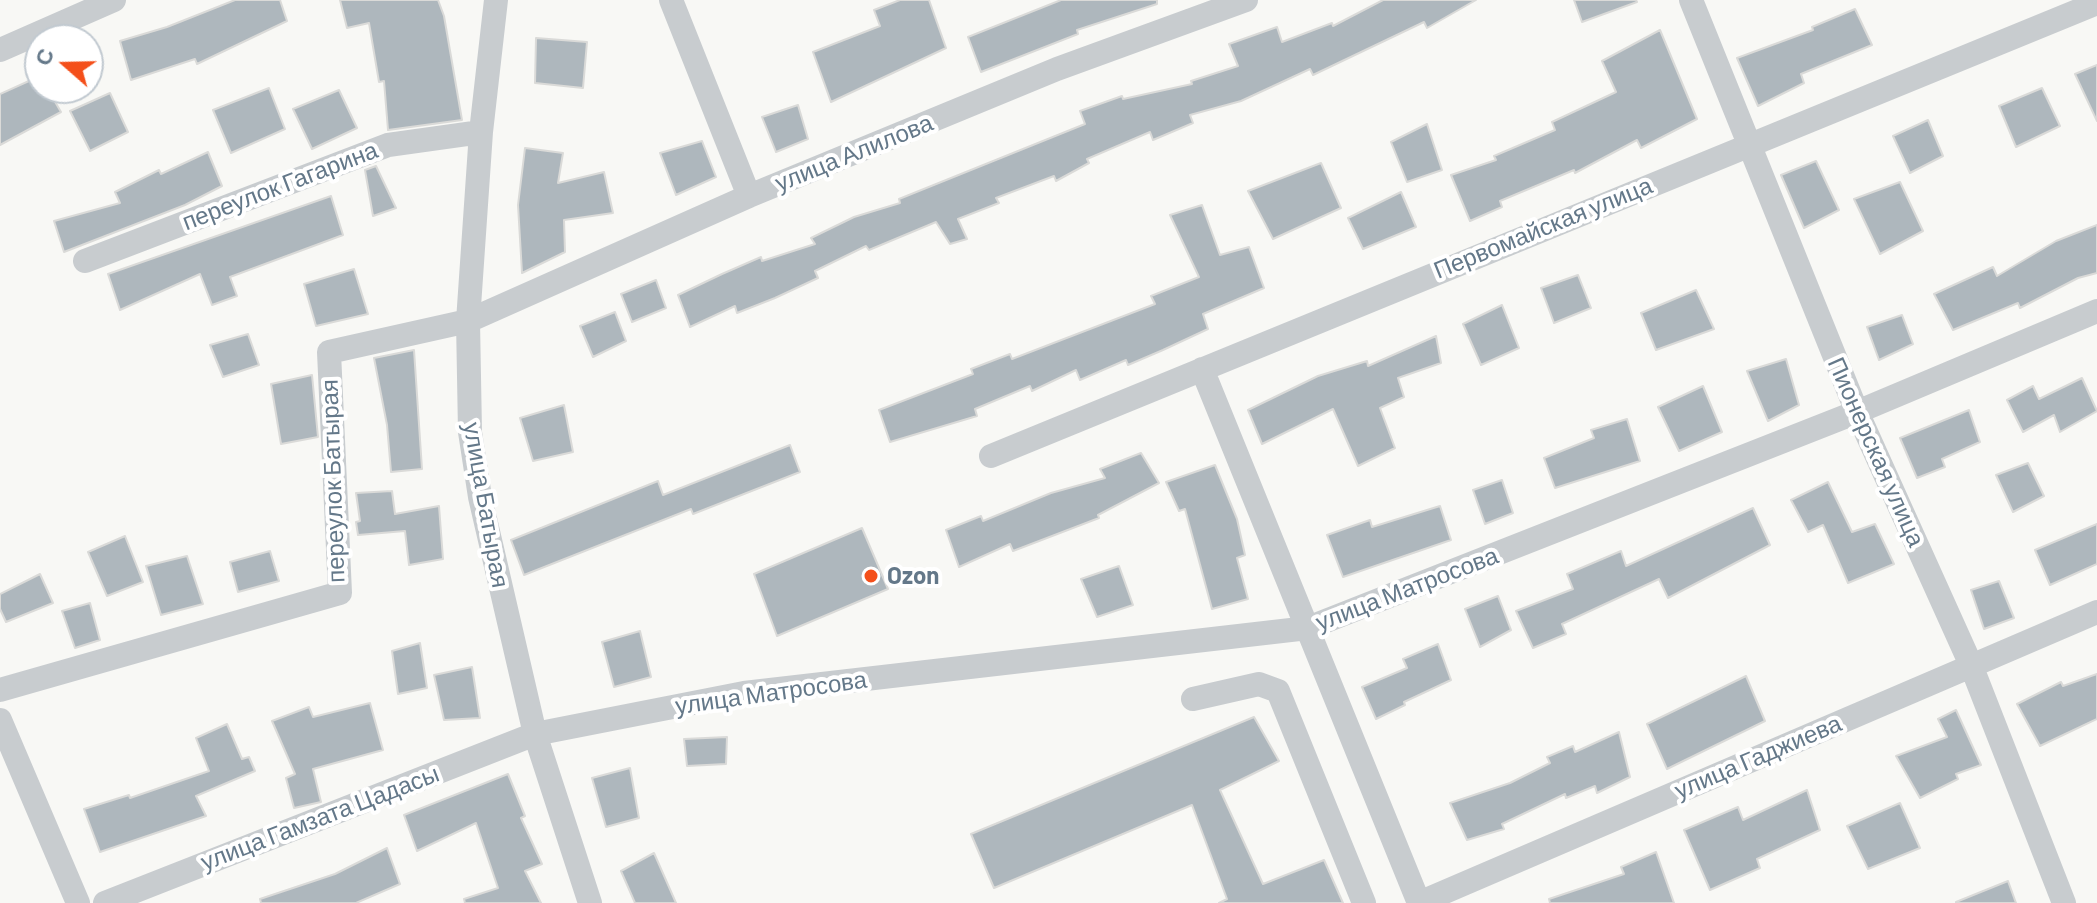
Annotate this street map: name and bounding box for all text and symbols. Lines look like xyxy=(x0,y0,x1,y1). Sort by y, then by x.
north arrow xyxy=(24,24,104,104)
text: С xyxy=(28,45,58,68)
street label: улица Алилова xyxy=(771,108,937,198)
street label: переулок Гагарина xyxy=(178,135,382,237)
street label: Первомайская улица xyxy=(1430,171,1656,285)
street label: Пионерская улица xyxy=(1821,353,1931,551)
street label: переулок Батырая xyxy=(315,379,351,583)
street label: улица Батырая xyxy=(457,420,515,590)
street label: улица Матросова xyxy=(1312,541,1502,637)
place label: Ozon xyxy=(887,562,939,590)
marker: Ozon xyxy=(862,567,880,585)
street label: улица Матросова xyxy=(673,665,869,721)
street label: улица Гаджиева xyxy=(1670,709,1846,805)
street label: улица Гамзата Цадасы xyxy=(197,759,443,877)

